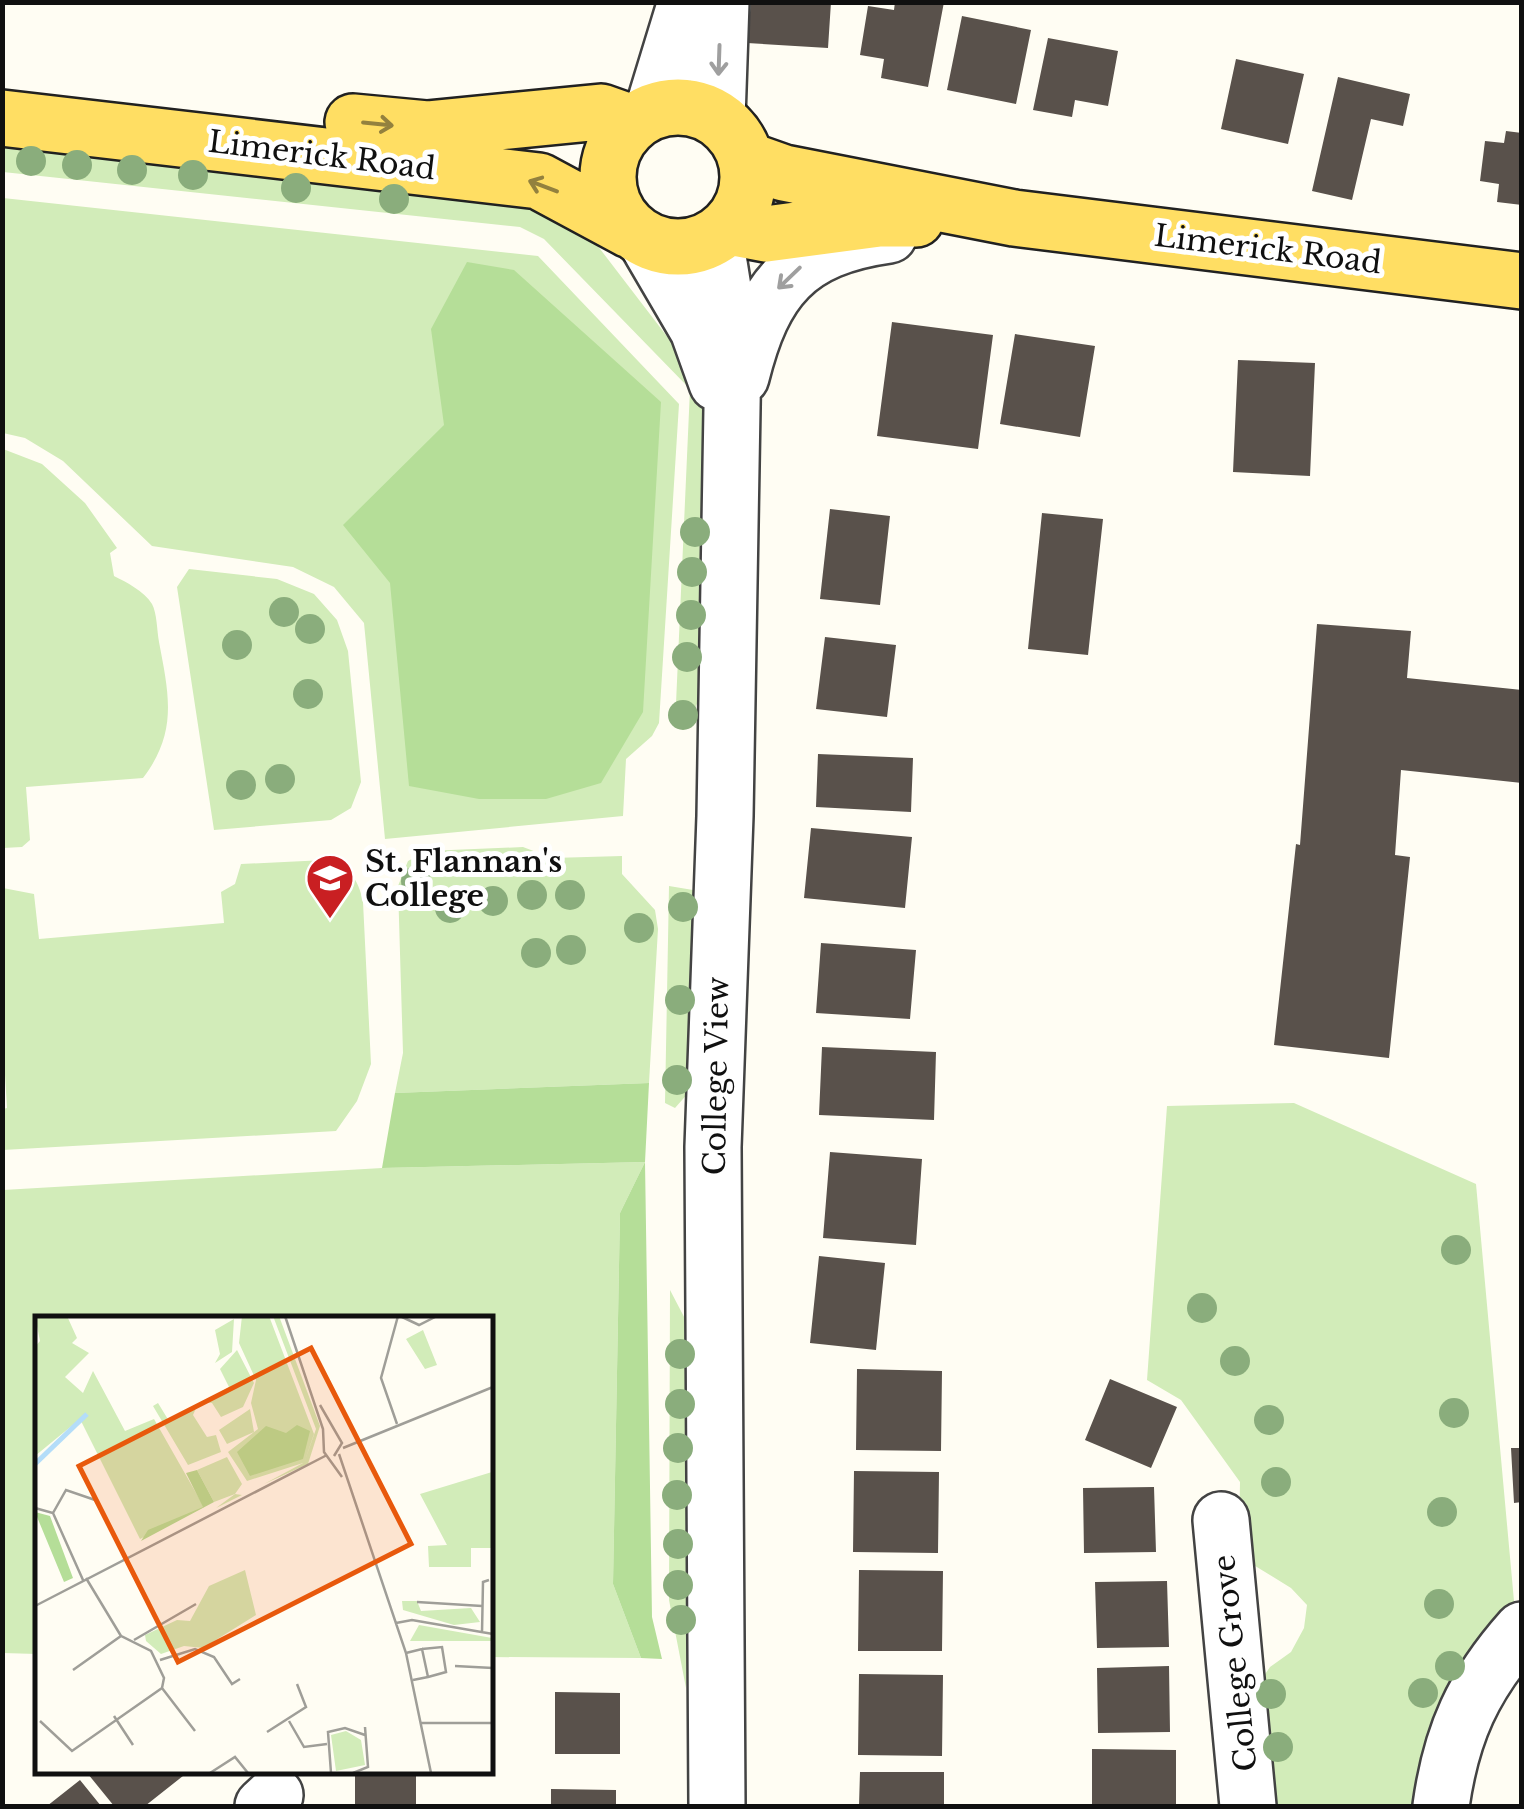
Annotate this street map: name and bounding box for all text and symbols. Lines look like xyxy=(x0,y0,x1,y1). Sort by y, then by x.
one-way arrow xyxy=(709,44,728,76)
one-way arrow xyxy=(361,115,394,134)
street label: Limerick Road xyxy=(206,123,438,187)
one-way arrow xyxy=(529,175,559,193)
street label: Limerick Road xyxy=(1152,217,1384,281)
one-way arrow xyxy=(777,266,802,289)
place label: St. Flannan's College xyxy=(365,843,562,914)
school or university icon: St. Flannan's College xyxy=(304,852,356,920)
street label: College View xyxy=(696,976,736,1176)
inset map xyxy=(35,1316,492,1774)
street label: College Grove xyxy=(1205,1553,1265,1773)

